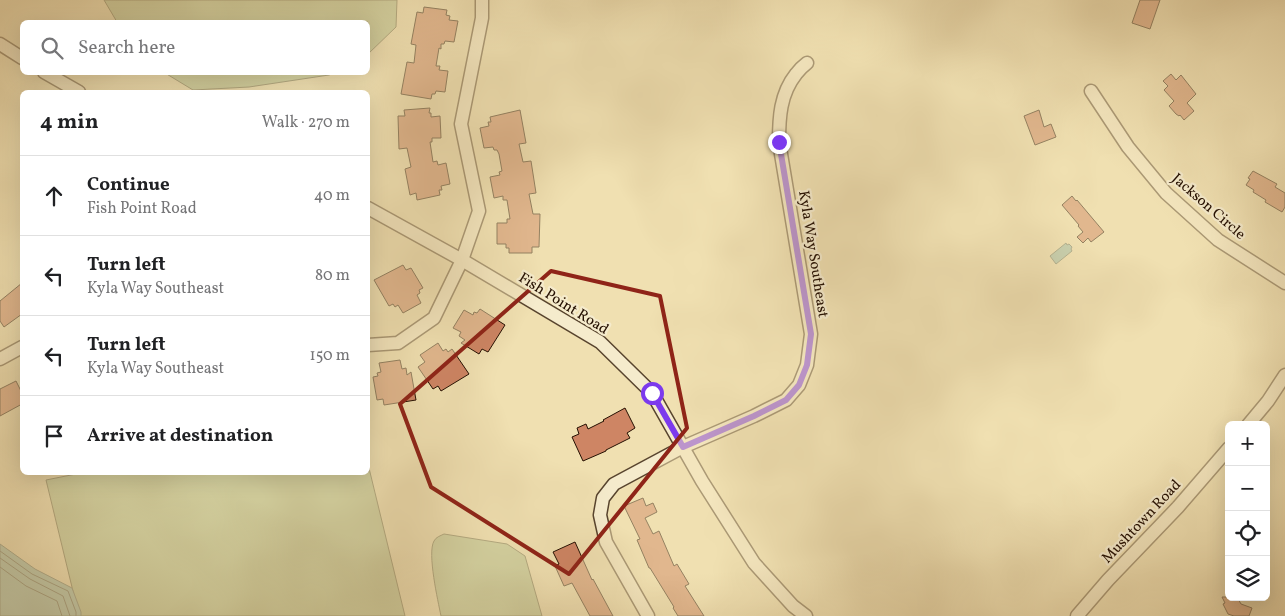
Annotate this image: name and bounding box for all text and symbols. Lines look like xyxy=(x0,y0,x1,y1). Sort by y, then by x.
search box xyxy=(20,20,370,75)
icon: search xyxy=(38,34,66,62)
text: Search here xyxy=(78,35,175,61)
text: 4 min xyxy=(40,108,99,137)
text: Walk · 270 m xyxy=(262,112,350,134)
route end xyxy=(768,131,791,154)
street label: Jackson Circle xyxy=(1166,169,1250,245)
text: Continue xyxy=(87,172,170,198)
icon: ahead xyxy=(40,182,68,210)
text: 40 m xyxy=(314,185,350,207)
street label: Kyla Way Southeast xyxy=(792,189,833,319)
text: Fish Point Road xyxy=(87,198,197,220)
text: Turn left xyxy=(87,252,166,278)
icon: left xyxy=(40,262,68,290)
text: 80 m xyxy=(315,265,350,287)
street label: Fish Point Road xyxy=(514,268,612,340)
text: Kyla Way Southeast xyxy=(87,278,224,300)
text: Turn left xyxy=(87,332,166,358)
icon: left xyxy=(40,342,68,370)
text: 150 m xyxy=(309,345,350,367)
text: Kyla Way Southeast xyxy=(87,358,224,380)
route start xyxy=(641,382,664,405)
map controls xyxy=(1225,421,1270,601)
button: + xyxy=(1225,421,1270,466)
icon: arrive xyxy=(40,422,68,450)
text: Arrive at destination xyxy=(87,423,273,449)
button: − xyxy=(1225,466,1270,511)
street label: Mushtown Road xyxy=(1098,475,1187,569)
button: locate xyxy=(1225,511,1270,556)
button: layers xyxy=(1225,556,1270,601)

